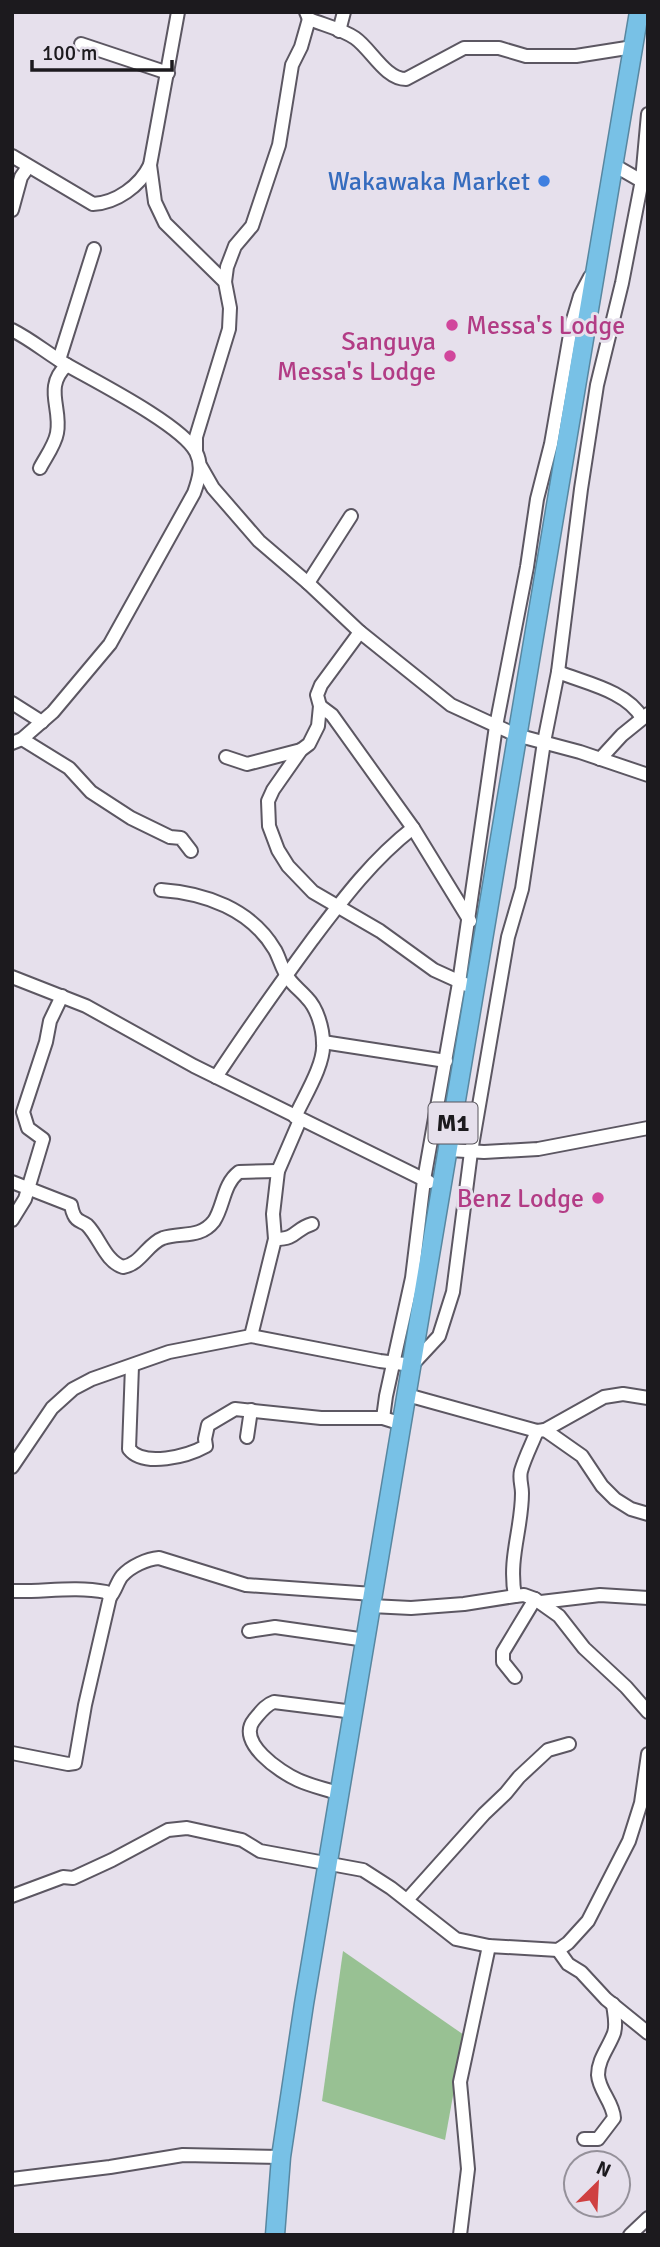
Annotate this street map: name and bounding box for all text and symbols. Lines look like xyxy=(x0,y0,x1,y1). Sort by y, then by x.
scale bar xyxy=(32,28,172,72)
text: 100 m xyxy=(42,40,97,66)
place label: Wakawaka Market xyxy=(328,166,530,198)
marker: Wakawaka Market xyxy=(536,173,552,189)
place label: Messa's Lodge xyxy=(466,310,625,342)
marker: Messa's Lodge xyxy=(444,317,460,333)
place label: Sanguya Messa's Lodge xyxy=(277,326,436,388)
marker: Sanguya Messa's Lodge xyxy=(442,348,458,364)
road number: M1 xyxy=(428,1102,477,1143)
place label: Benz Lodge xyxy=(457,1183,584,1215)
marker: Benz Lodge xyxy=(590,1190,606,1206)
north arrow xyxy=(562,2149,632,2219)
text: N xyxy=(593,2156,614,2183)

